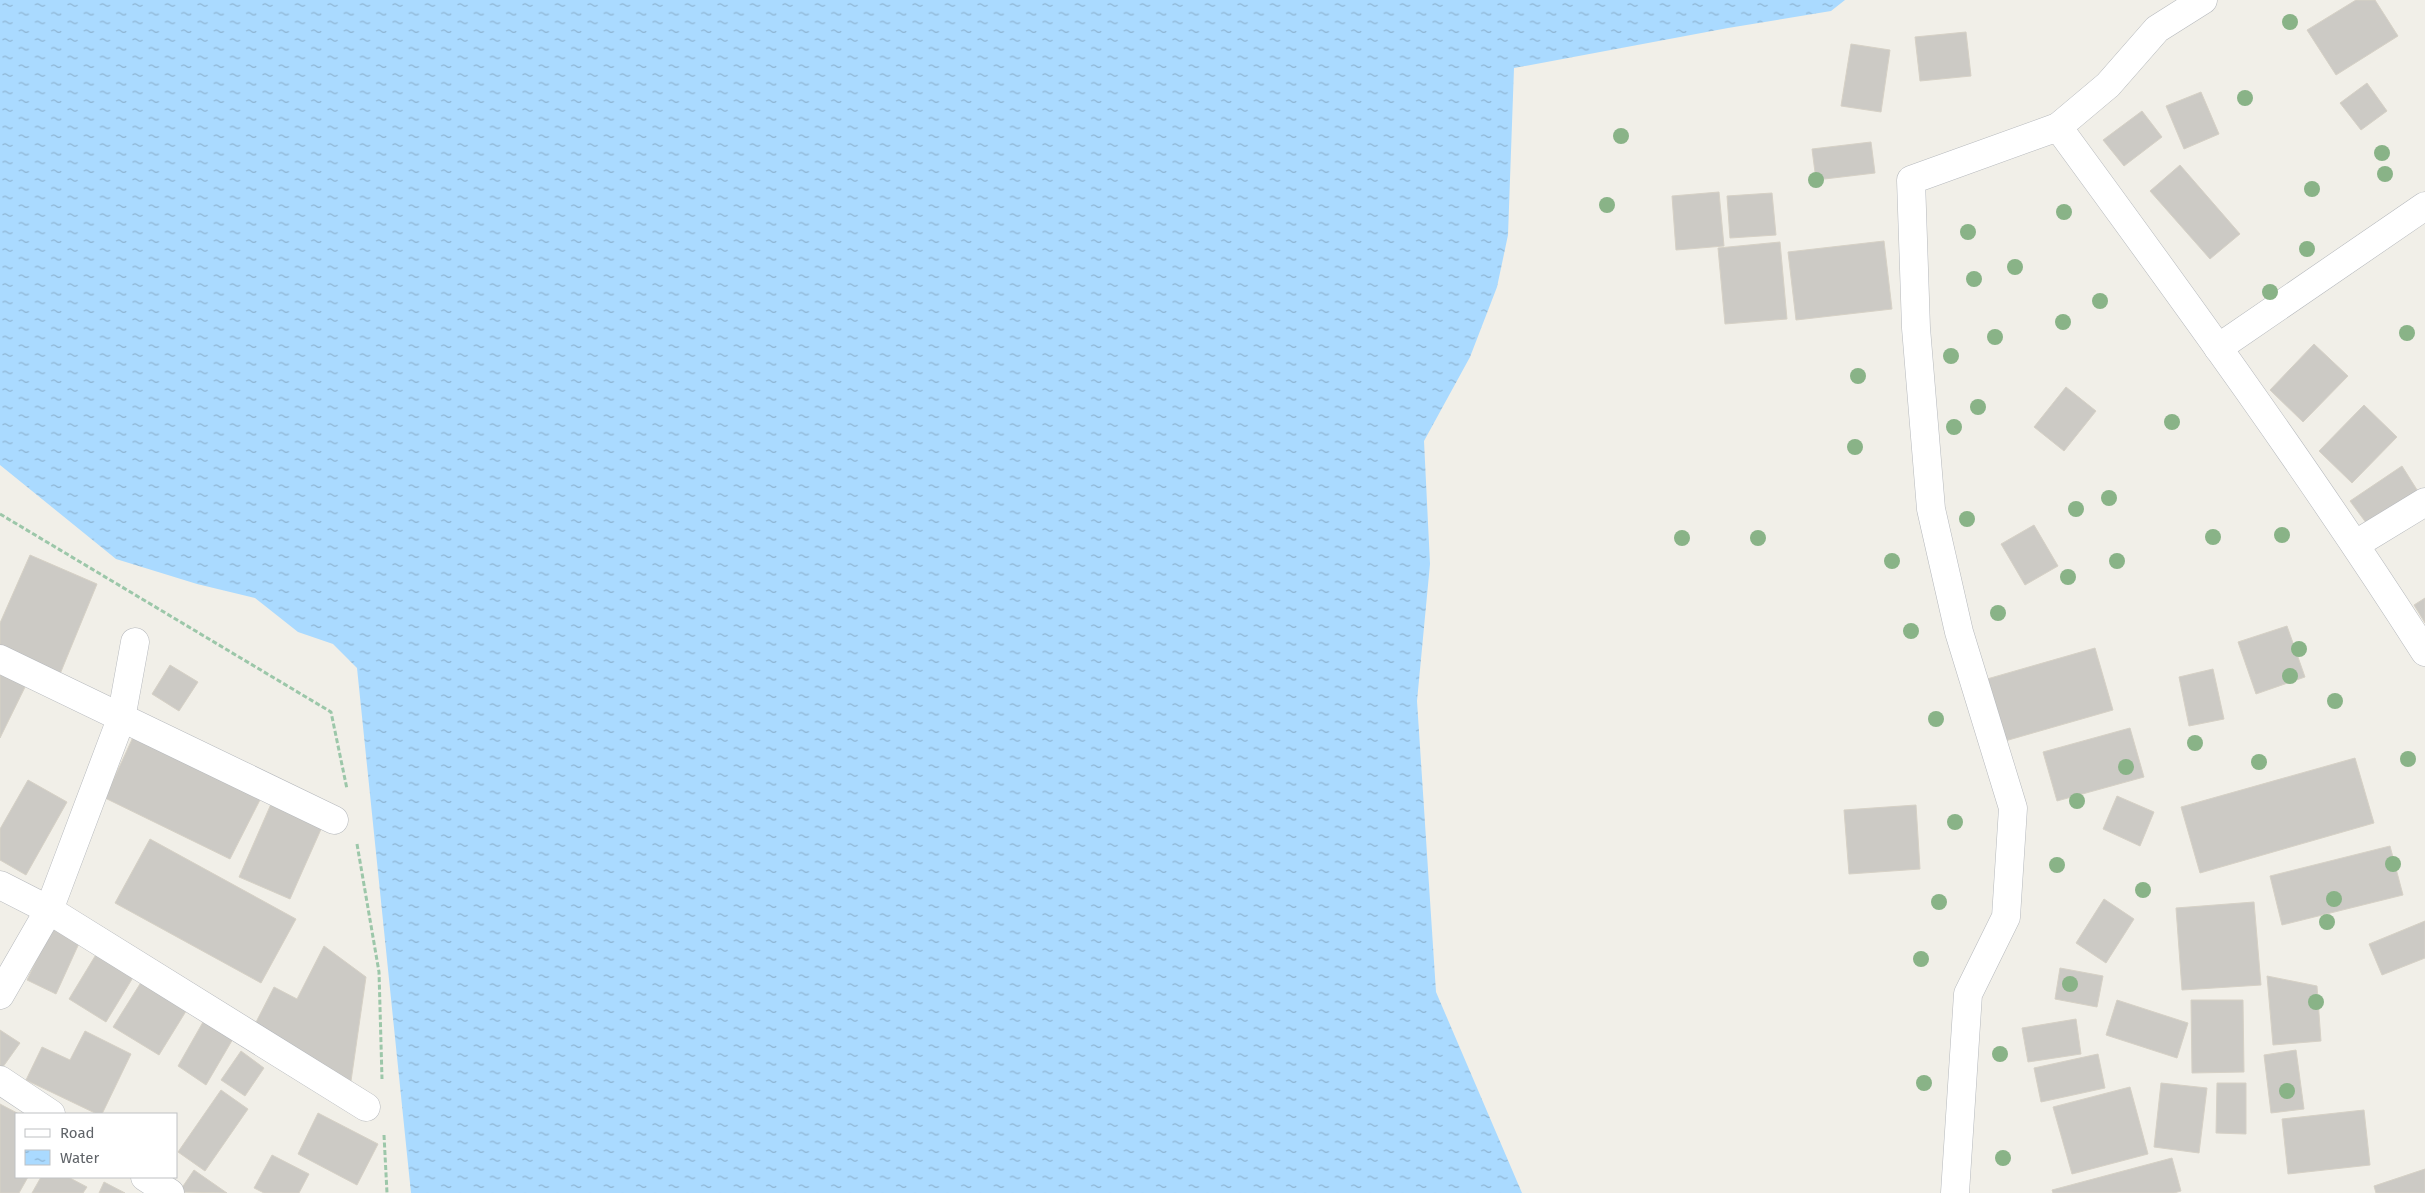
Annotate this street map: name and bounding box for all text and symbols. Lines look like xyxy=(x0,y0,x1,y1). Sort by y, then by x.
legend xyxy=(15,1113,178,1178)
text: Road xyxy=(60,1124,95,1142)
text: Water xyxy=(60,1149,99,1167)

